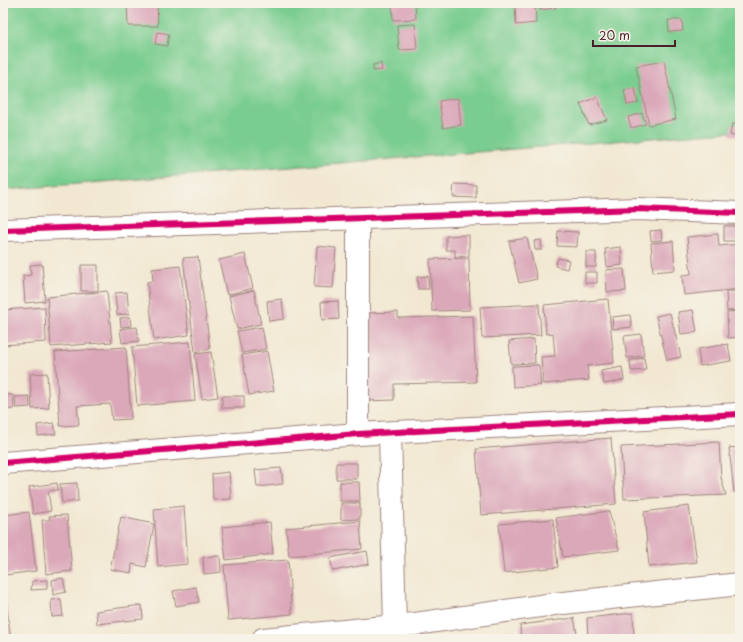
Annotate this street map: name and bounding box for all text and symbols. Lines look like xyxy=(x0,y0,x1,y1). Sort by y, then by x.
scale bar xyxy=(593,22,675,48)
text: 20 m xyxy=(599,26,630,44)

